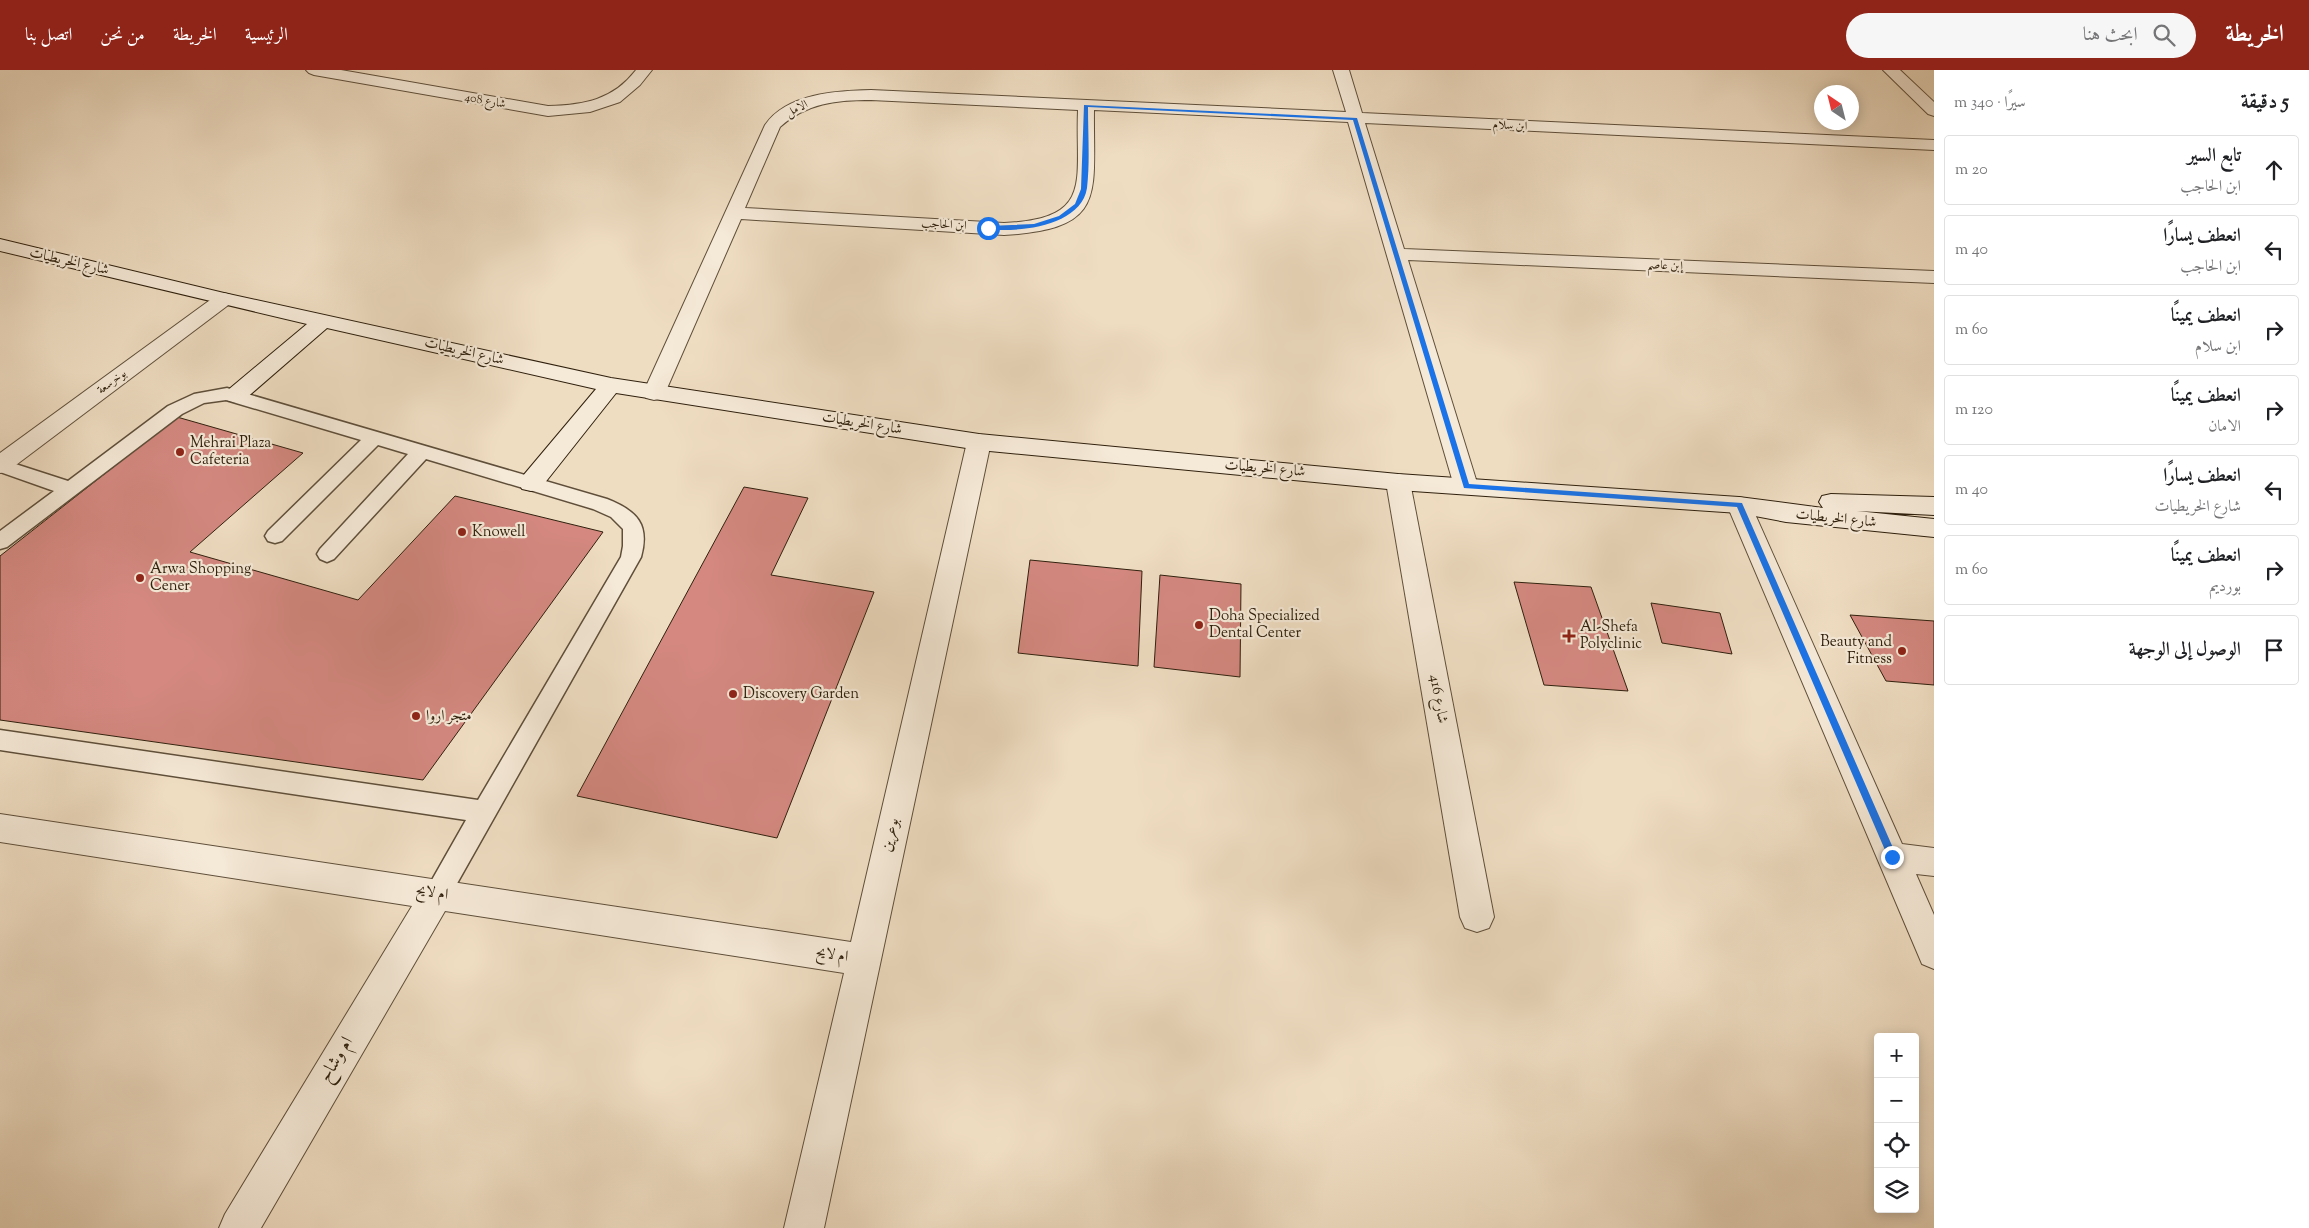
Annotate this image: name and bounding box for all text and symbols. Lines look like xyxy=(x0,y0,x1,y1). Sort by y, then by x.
search box xyxy=(1846,13,2196,58)
text: الخريطة xyxy=(2226,18,2284,52)
icon: search xyxy=(2150,21,2178,49)
text: ابحث هنا xyxy=(2083,22,2138,49)
text: اتصل بنا xyxy=(25,23,72,49)
text: من نحن xyxy=(100,23,145,49)
text: الخريطة xyxy=(173,23,217,49)
text: الرئيسية xyxy=(245,23,288,49)
north arrow xyxy=(1814,85,1859,130)
text: 5 دقيقة xyxy=(2241,88,2289,118)
street label: شارع 408 xyxy=(463,89,507,114)
text: سيرًا · 340 m xyxy=(1954,92,2026,115)
street label: الامل xyxy=(783,96,811,122)
street label: ابن سلام xyxy=(1492,116,1528,137)
text: تابع السير xyxy=(2187,143,2241,170)
icon: ahead xyxy=(2260,156,2288,184)
text: 20 m xyxy=(1955,159,1988,182)
text: ابن الحاجب xyxy=(2180,176,2241,199)
street label: ابن الحاجب xyxy=(921,215,968,235)
route start xyxy=(977,217,1000,240)
text: انعطف يسارًا xyxy=(2163,223,2241,250)
icon: left xyxy=(2260,236,2288,264)
text: 40 m xyxy=(1955,239,1988,262)
street label: شارع الخريطيات xyxy=(27,243,111,282)
street label: إبن عاصم xyxy=(1647,256,1685,278)
text: ابن الحاجب xyxy=(2180,256,2241,279)
text: انعطف يمينًا xyxy=(2171,303,2241,330)
icon: right xyxy=(2260,316,2288,344)
text: 60 m xyxy=(1955,319,1988,342)
street label: شارع الخريطيات xyxy=(422,333,506,372)
text: ابن سلام xyxy=(2195,336,2241,359)
street label: بوخرسعة xyxy=(94,365,130,399)
text: انعطف يمينًا xyxy=(2171,383,2241,410)
icon: right xyxy=(2260,396,2288,424)
text: 120 m xyxy=(1955,399,1993,422)
street label: شارع الخريطيات xyxy=(820,407,904,442)
text: الامان xyxy=(2208,416,2241,439)
place label: Mehrai Plaza Cafeteria xyxy=(190,433,271,471)
marker: Mehrai Plaza Cafeteria xyxy=(174,446,186,458)
street label: شارع الخريطيات xyxy=(1224,455,1306,484)
text: انعطف يسارًا xyxy=(2163,463,2241,490)
icon: left xyxy=(2260,476,2288,504)
text: 40 m xyxy=(1955,479,1988,502)
text: شارع الخريطيات xyxy=(2155,496,2241,519)
street label: شارع الخريطيات xyxy=(1795,504,1877,535)
place label: Knowell xyxy=(472,522,525,543)
marker: Knowell xyxy=(456,526,468,538)
text: انعطف يمينًا xyxy=(2171,543,2241,570)
icon: right xyxy=(2260,556,2288,584)
place label: Arwa Shopping Cener xyxy=(150,559,251,597)
text: 60 m xyxy=(1955,559,1988,582)
marker: Arwa Shopping Cener xyxy=(134,572,146,584)
text: بورديم xyxy=(2209,576,2241,599)
place label: Doha Specialized Dental Center xyxy=(1209,606,1320,644)
place label: Al-Shefa Polyclinic xyxy=(1580,617,1642,655)
marker: Doha Specialized Dental Center xyxy=(1193,619,1205,631)
marker: Al-Shefa Polyclinic xyxy=(1562,629,1576,643)
place label: Beauty and Fitness xyxy=(1820,632,1893,670)
icon: arrive xyxy=(2260,636,2288,664)
text: الوصول إلى الوجهة xyxy=(2129,637,2241,664)
marker: Beauty and Fitness xyxy=(1896,645,1908,657)
street label: شارع 416 xyxy=(1422,673,1453,725)
place label: Discovery Garden xyxy=(743,684,859,705)
marker: Discovery Garden xyxy=(727,688,739,700)
place label: متجر اروا xyxy=(426,706,471,727)
marker: متجر اروا xyxy=(410,710,422,722)
street label: بوعرين xyxy=(877,816,905,854)
route end xyxy=(1881,846,1904,869)
street label: ام لايح xyxy=(414,880,450,908)
street label: ام لايح xyxy=(814,942,850,970)
street label: ام وشاح xyxy=(313,1032,362,1088)
map controls xyxy=(1874,1033,1919,1213)
button: + xyxy=(1874,1033,1919,1078)
button: − xyxy=(1874,1078,1919,1123)
button: locate xyxy=(1874,1123,1919,1168)
button: layers xyxy=(1874,1168,1919,1213)

